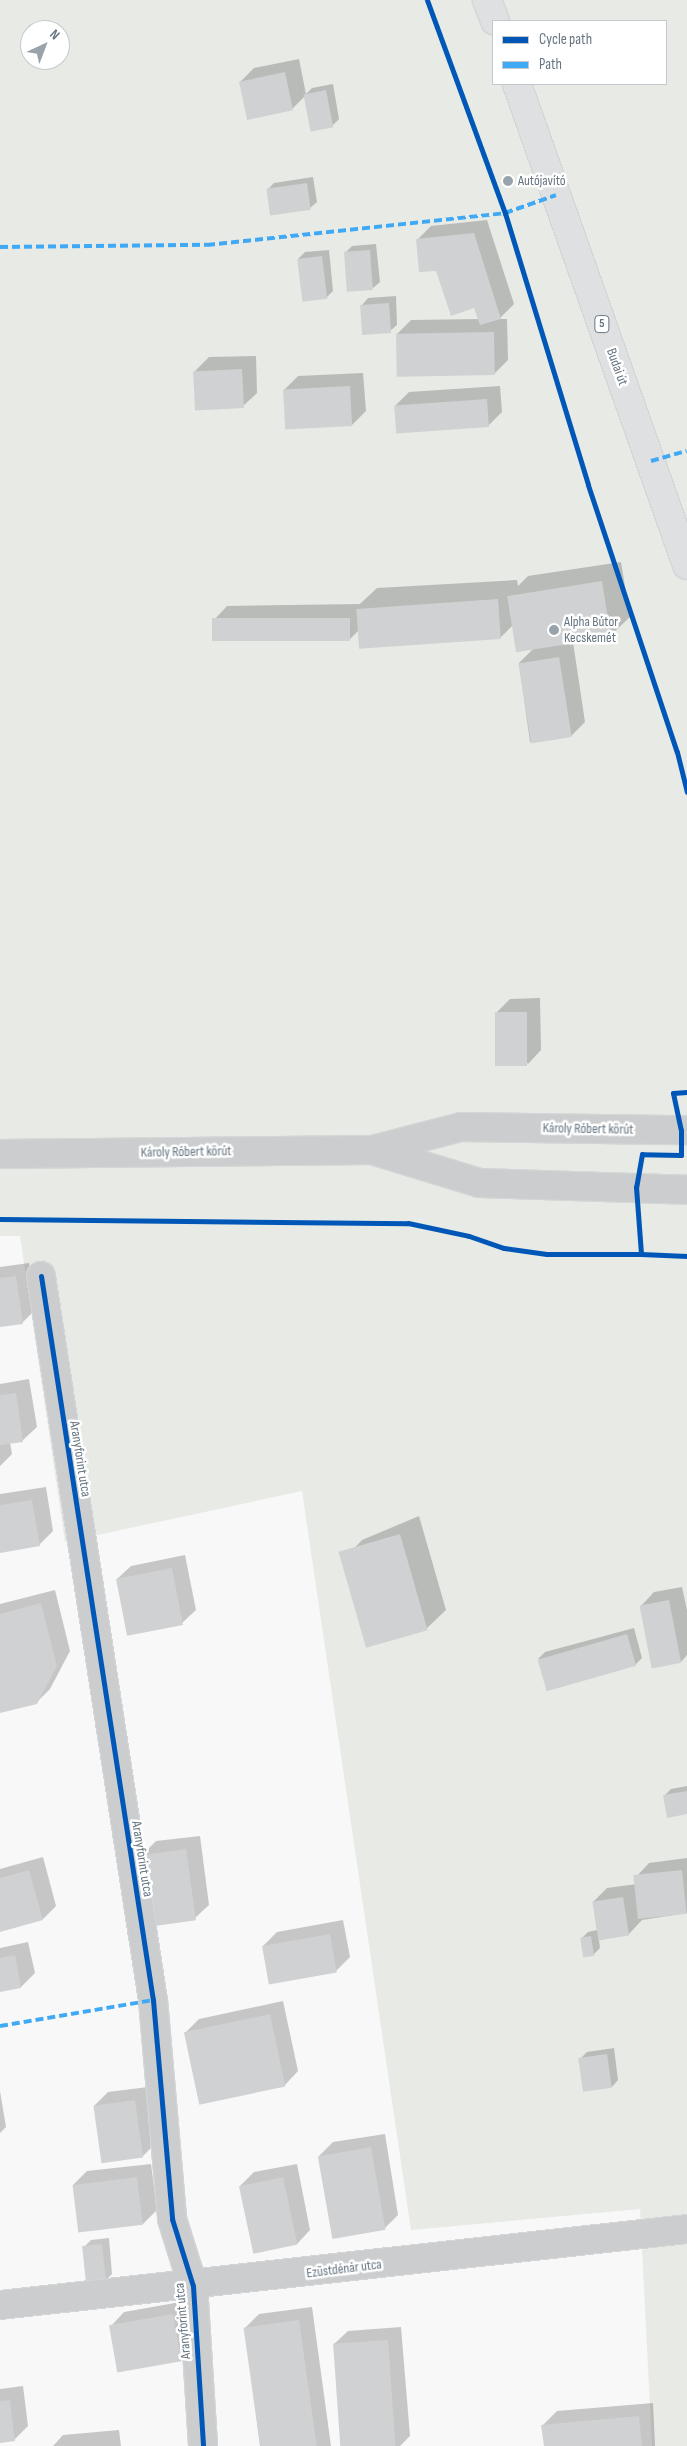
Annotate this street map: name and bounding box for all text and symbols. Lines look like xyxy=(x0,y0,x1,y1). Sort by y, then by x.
north arrow xyxy=(20,20,70,70)
legend xyxy=(492,20,667,85)
text: N xyxy=(46,26,63,43)
text: Cycle path xyxy=(539,30,592,49)
text: Path xyxy=(539,55,562,74)
place label: Autójavító xyxy=(518,173,566,189)
marker: Autójavító xyxy=(502,175,514,187)
road number: 5 xyxy=(593,314,611,334)
street label: Budai út xyxy=(603,346,631,388)
place label: Alpha Bútor Kecskemét xyxy=(564,614,618,646)
marker: Alpha Bútor Kecskemét xyxy=(548,624,560,636)
street label: Károly Róbert körút xyxy=(542,1120,634,1138)
street label: Károly Róbert körút xyxy=(140,1143,232,1161)
street label: Aranyforint utca xyxy=(66,1420,94,1498)
street label: Aranyforint utca xyxy=(128,1820,156,1898)
street label: Ezüstdénár utca xyxy=(305,2256,383,2282)
street label: Aranyforint utca xyxy=(171,2282,195,2360)

